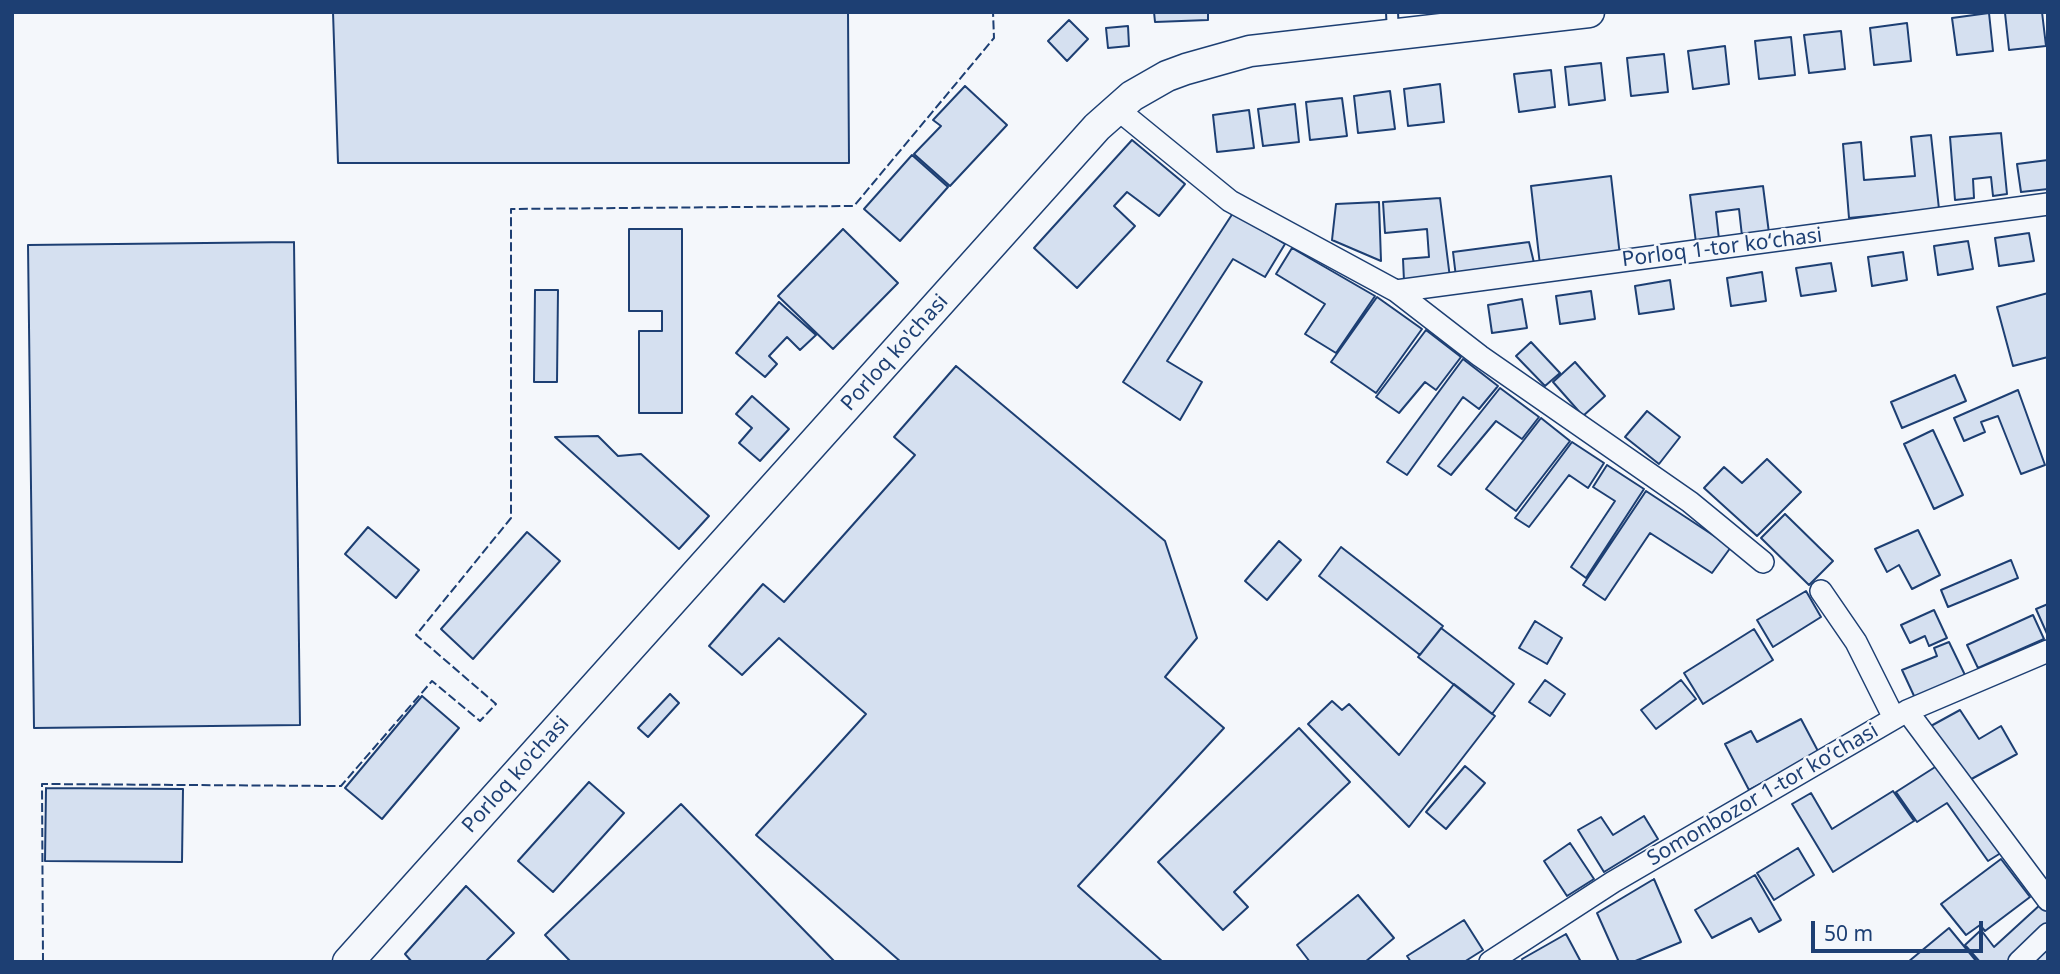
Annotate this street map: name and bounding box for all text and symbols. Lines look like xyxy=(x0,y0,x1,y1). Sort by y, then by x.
street label: Porloq 1-tor koʻchasi xyxy=(1620,223,1824,273)
street label: Porloq ko'chasi xyxy=(836,290,954,416)
street label: Porloq ko'chasi xyxy=(457,712,575,838)
street label: Somonbozor 1-tor koʻchasi xyxy=(1643,718,1883,872)
scale bar xyxy=(1815,908,1986,952)
text: 50 m xyxy=(1824,919,1873,947)

